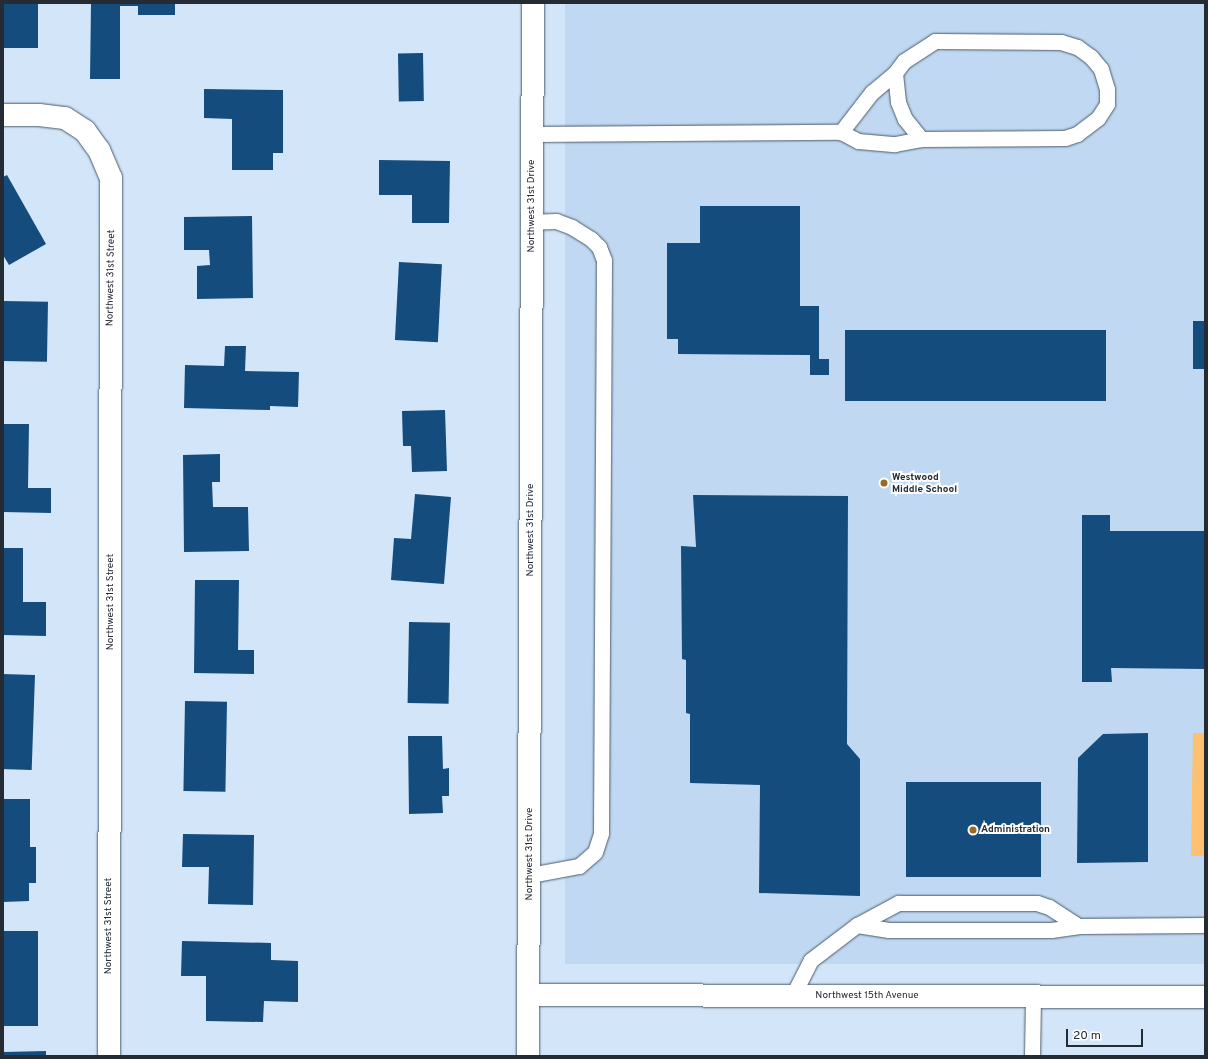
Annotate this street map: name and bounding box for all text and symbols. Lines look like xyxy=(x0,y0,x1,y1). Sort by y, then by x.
street label: Northwest 31st Drive xyxy=(526,160,538,252)
street label: Northwest 31st Street xyxy=(104,230,118,326)
place label: Westwood Middle School xyxy=(892,471,957,494)
marker: Westwood Middle School xyxy=(879,478,889,488)
street label: Northwest 31st Drive xyxy=(525,484,537,576)
street label: Northwest 31st Street xyxy=(105,554,117,650)
street label: Northwest 31st Drive xyxy=(524,808,536,900)
place label: Administration xyxy=(981,824,1050,836)
marker: Administration xyxy=(968,825,978,835)
street label: Northwest 31st Street xyxy=(103,878,115,974)
street label: Northwest 15th Avenue xyxy=(815,990,919,1002)
scale bar xyxy=(1068,1021,1145,1047)
text: 20 m xyxy=(1073,1028,1101,1044)

